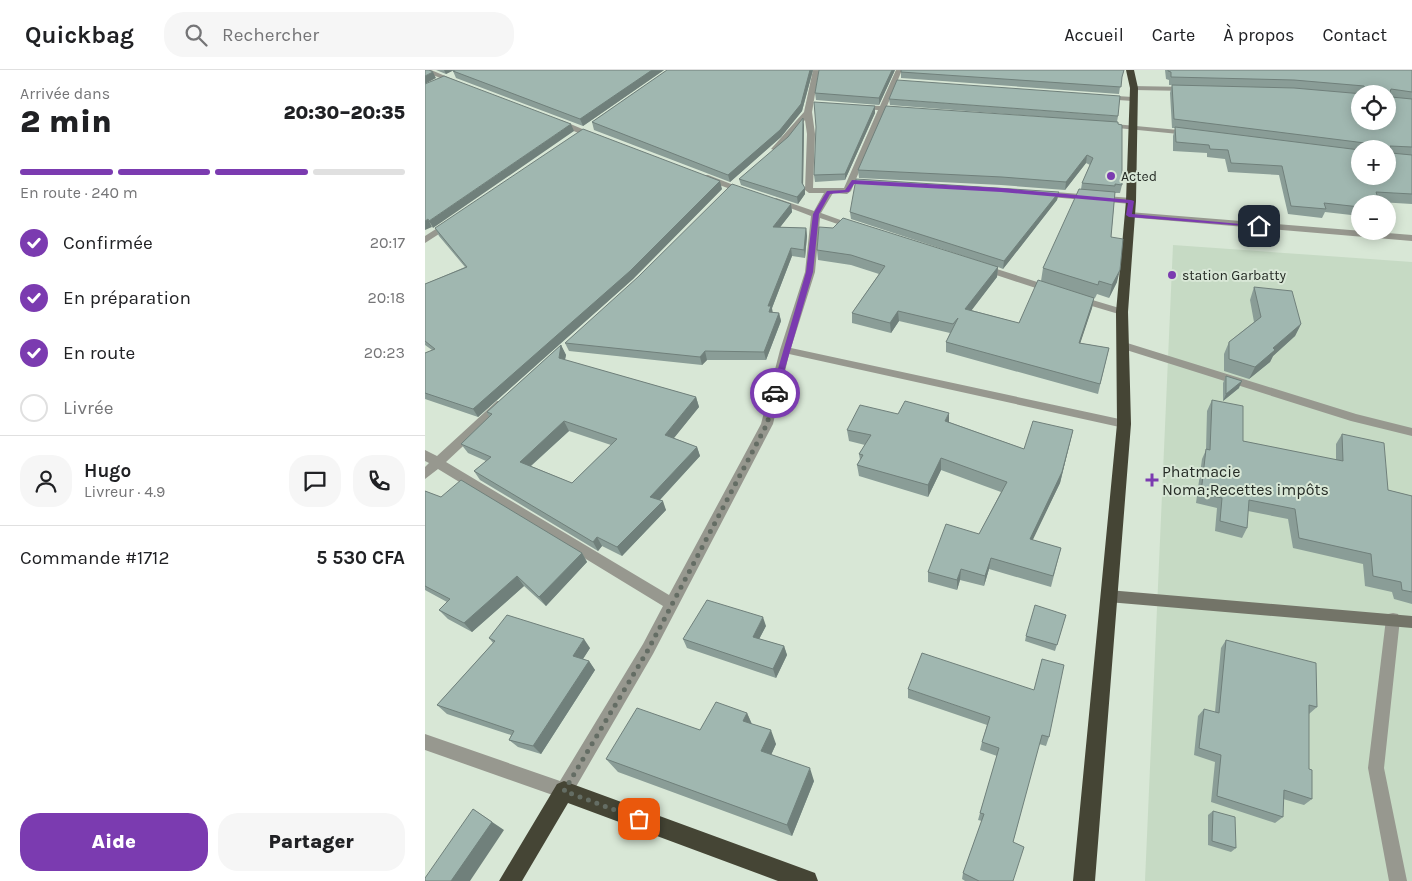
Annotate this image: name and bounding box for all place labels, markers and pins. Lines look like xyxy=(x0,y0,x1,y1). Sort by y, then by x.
place label: Acted xyxy=(1121,168,1157,185)
marker: Acted xyxy=(1105,170,1117,182)
pin xyxy=(1238,205,1280,247)
place label: station Garbatty xyxy=(1182,267,1287,284)
marker: station Garbatty xyxy=(1166,269,1178,281)
place label: Phatmacie Noma;Recettes impôts xyxy=(1162,462,1329,499)
marker: Phatmacie Noma;Recettes impôts xyxy=(1146,474,1158,486)
pin xyxy=(618,798,660,840)

